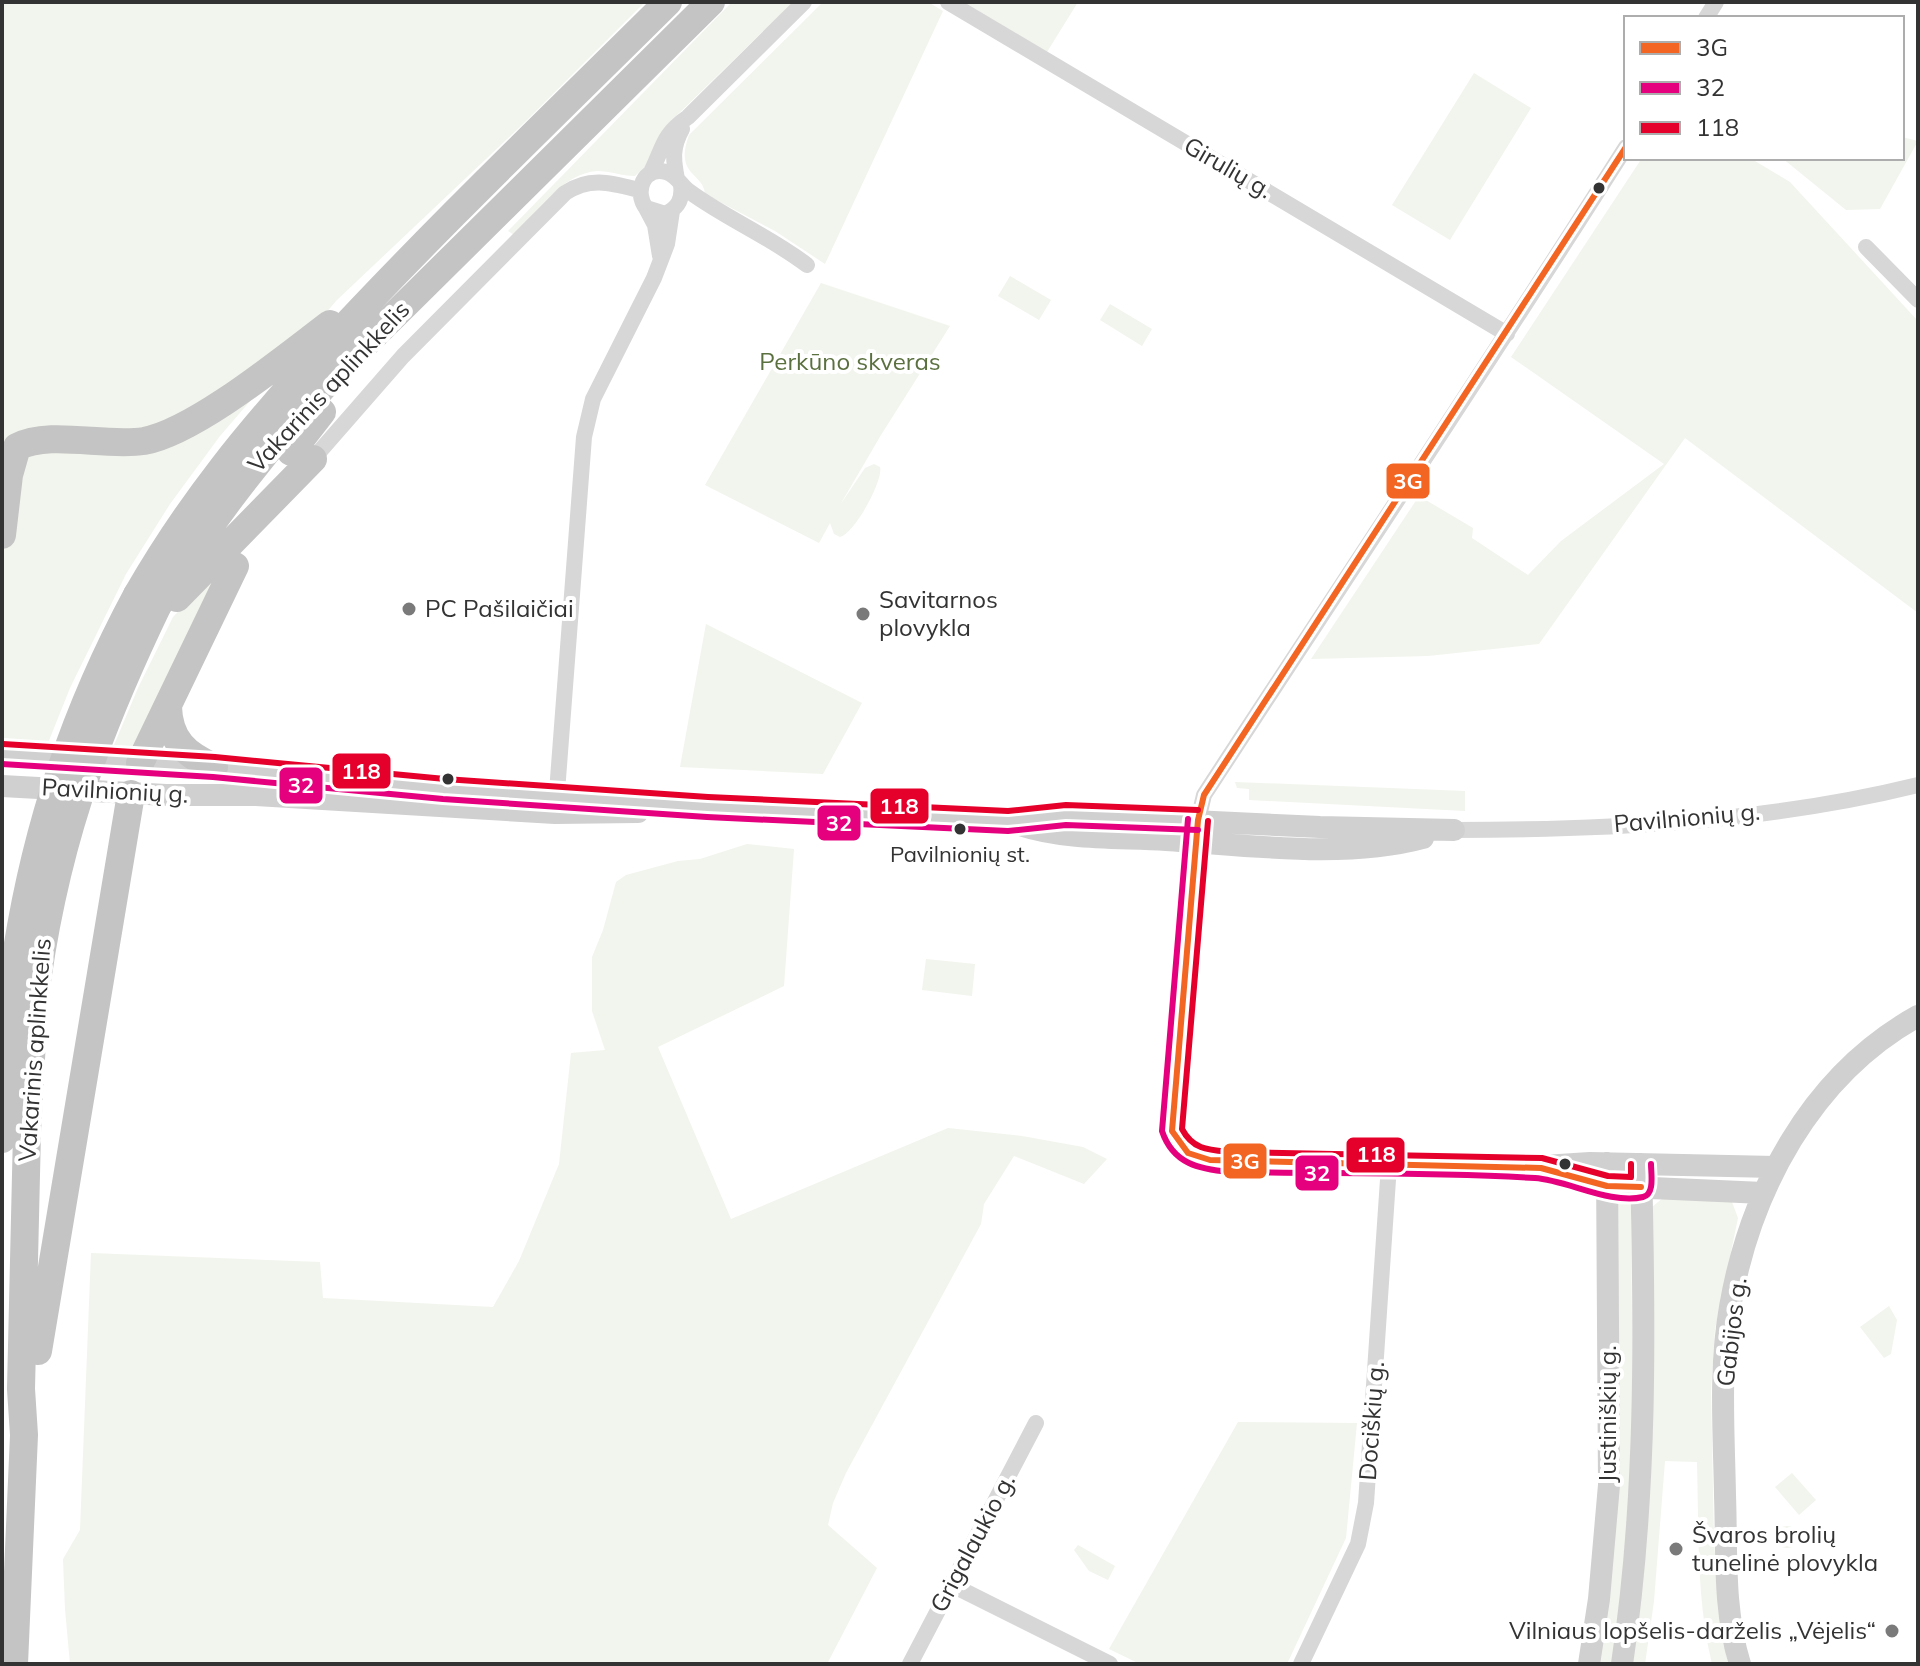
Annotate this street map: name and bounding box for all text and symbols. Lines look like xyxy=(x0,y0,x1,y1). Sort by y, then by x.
legend xyxy=(1624,16,1904,160)
text: 3G xyxy=(1696,32,1728,62)
text: 32 xyxy=(1696,72,1725,102)
text: 118 xyxy=(1696,112,1739,142)
street label: Girulių g. xyxy=(1179,130,1278,204)
unlabelled marker xyxy=(1591,180,1607,196)
street label: Vakarinis aplinkkelis xyxy=(241,294,416,478)
park label: Perkūno skveras xyxy=(759,346,941,376)
line badge: 3G xyxy=(1385,462,1431,500)
text: 3G xyxy=(1393,467,1423,495)
place label: Savitarnos plovykla xyxy=(879,584,998,642)
place label: PC Pašilaičiai xyxy=(425,593,574,623)
marker: PC Pašilaičiai xyxy=(400,600,418,618)
marker: Savitarnos plovykla xyxy=(854,605,872,623)
line badge: 118 xyxy=(331,752,392,790)
text: 118 xyxy=(341,757,381,785)
line badge: 32 xyxy=(278,766,324,805)
street label: Pavilnionių g. xyxy=(41,771,189,809)
text: 32 xyxy=(288,771,314,799)
unlabelled marker xyxy=(440,771,456,787)
line badge: 118 xyxy=(869,787,930,825)
text: 118 xyxy=(879,792,919,820)
street label: Pavilnionių g. xyxy=(1612,796,1761,838)
line badge: 32 xyxy=(816,804,862,842)
text: 32 xyxy=(826,809,852,837)
marker: Pavilnionių st. xyxy=(952,821,968,837)
place label: Pavilnionių st. xyxy=(890,840,1030,868)
street label: Vakarinis aplinkkelis xyxy=(11,937,57,1163)
line badge: 118 xyxy=(1345,1136,1406,1174)
text: 118 xyxy=(1356,1140,1396,1168)
line badge: 3G xyxy=(1222,1142,1268,1180)
text: 3G xyxy=(1230,1147,1260,1175)
line badge: 32 xyxy=(1294,1154,1340,1192)
unlabelled marker xyxy=(1557,1156,1573,1172)
text: 32 xyxy=(1304,1159,1330,1187)
street label: Gabijos g. xyxy=(1709,1276,1753,1388)
street label: Justiniškių g. xyxy=(1592,1345,1622,1483)
street label: Dociškių g. xyxy=(1352,1360,1390,1481)
street label: Grigalaukio g. xyxy=(923,1468,1021,1617)
place label: Švaros brolių tunelinė plovykla xyxy=(1692,1519,1878,1577)
marker: Švaros brolių tunelinė plovykla xyxy=(1667,1540,1685,1558)
place label: Vilniaus lopšelis-darželis „Vėjelis“ xyxy=(1509,1615,1876,1645)
marker: Vilniaus lopšelis-darželis „Vėjelis“ xyxy=(1883,1622,1901,1640)

